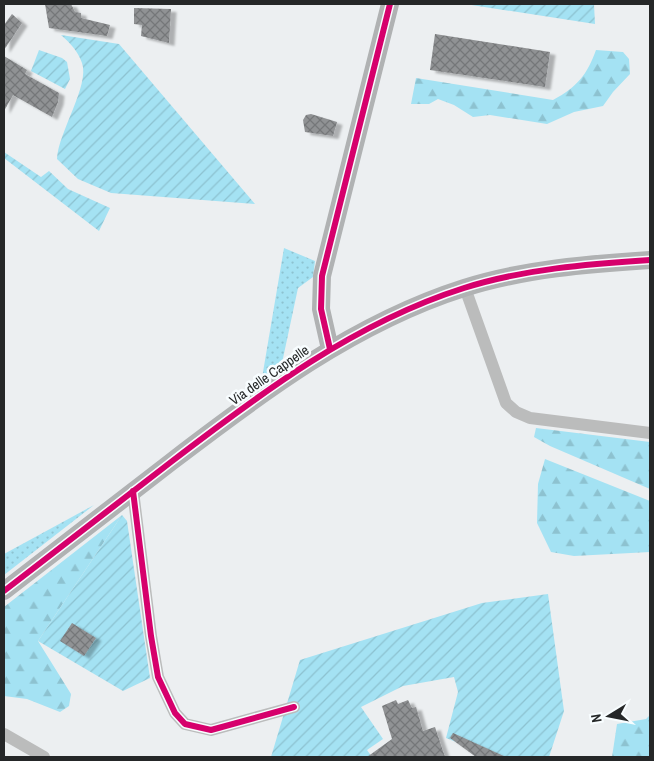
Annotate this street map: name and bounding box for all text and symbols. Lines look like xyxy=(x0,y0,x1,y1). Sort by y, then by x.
street label: Via delle Cappelle xyxy=(226,341,312,409)
north arrow xyxy=(584,691,634,741)
text: N xyxy=(587,713,606,724)

